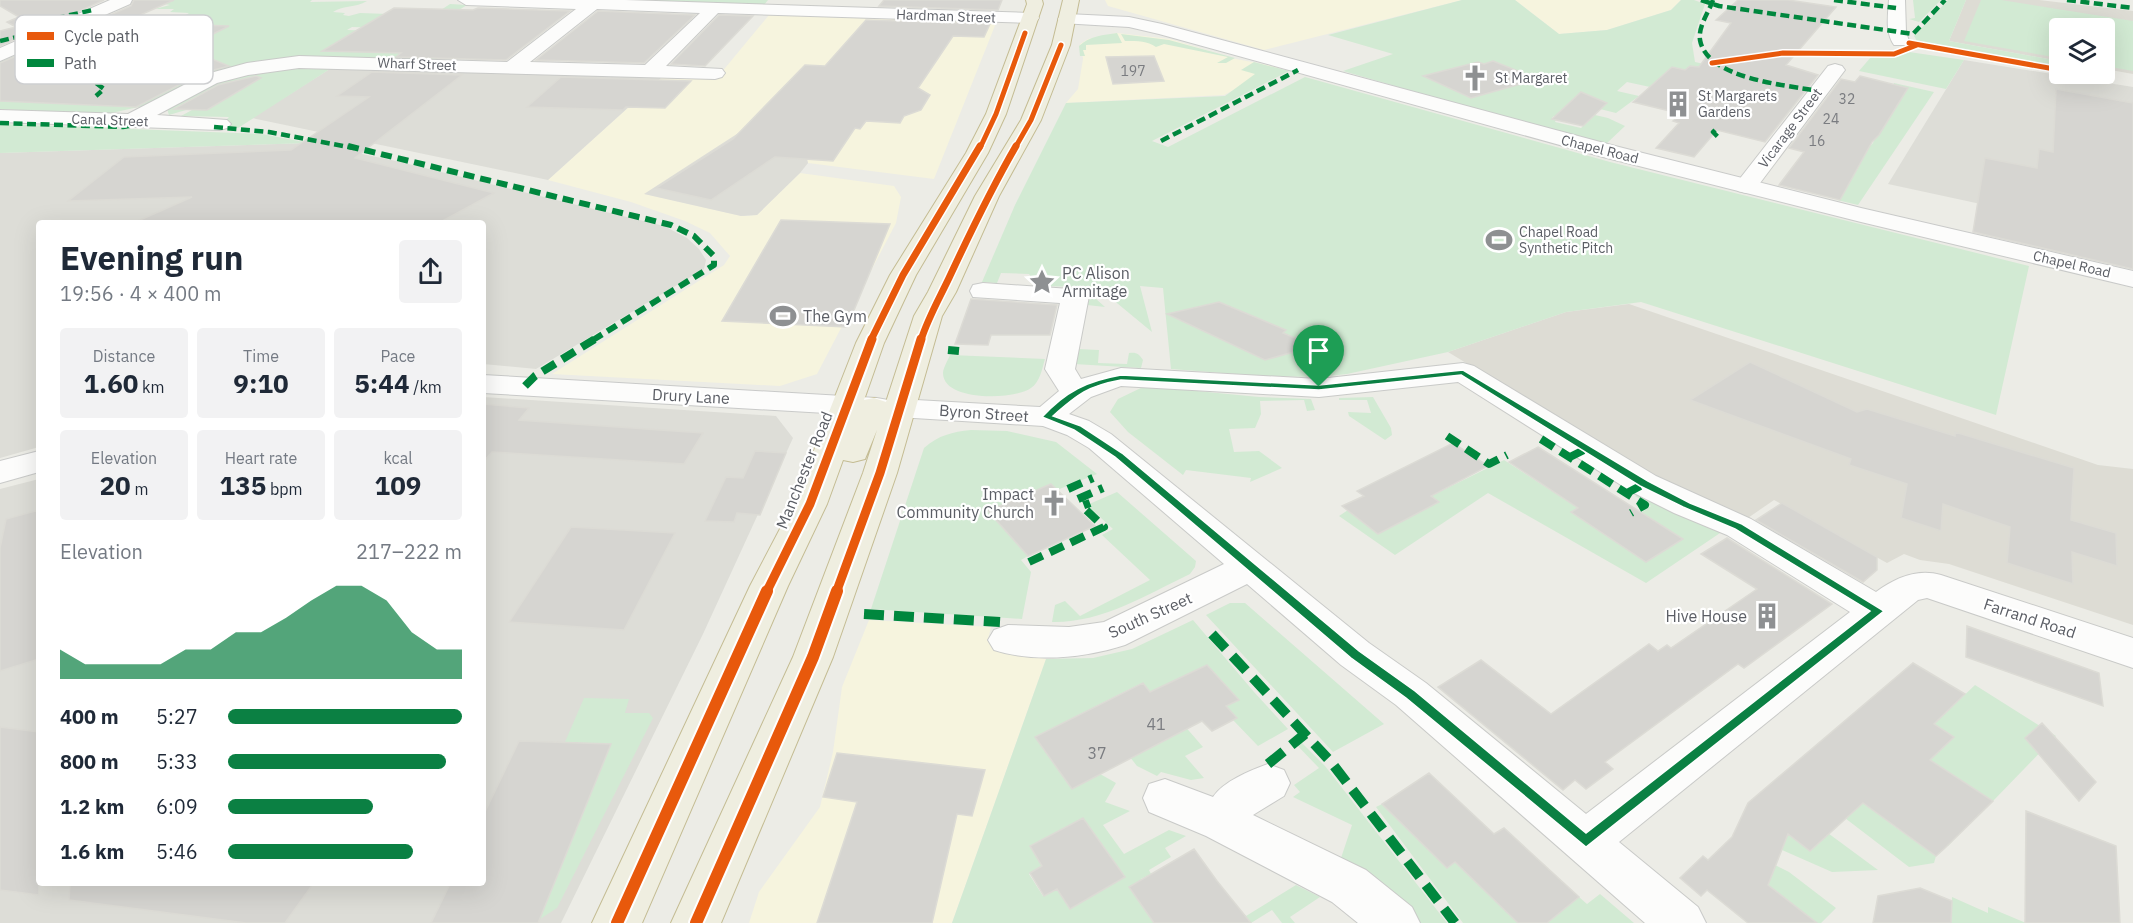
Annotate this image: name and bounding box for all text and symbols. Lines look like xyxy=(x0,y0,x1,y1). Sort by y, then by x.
street label: Hardman Street xyxy=(896,5,996,27)
legend xyxy=(15,15,213,84)
map controls xyxy=(2049,18,2115,84)
button: layers xyxy=(2049,18,2115,84)
text: Cycle path xyxy=(64,26,139,46)
text: Path xyxy=(64,53,97,73)
street label: Wharf Street xyxy=(377,54,457,74)
house number: 197 xyxy=(1120,62,1146,80)
church icon: St Margaret xyxy=(1460,63,1490,93)
place label: St Margaret xyxy=(1495,69,1568,87)
street label: Vicarage Street xyxy=(1754,84,1826,172)
place label: St Margarets Gardens xyxy=(1698,87,1778,121)
building icon: St Margarets Gardens xyxy=(1663,89,1693,119)
house number: 32 xyxy=(1839,90,1855,108)
street label: Canal Street xyxy=(71,110,149,130)
house number: 24 xyxy=(1823,110,1839,128)
street label: Chapel Road xyxy=(1559,131,1641,167)
house number: 16 xyxy=(1809,132,1825,150)
place label: Chapel Road Synthetic Pitch xyxy=(1519,223,1613,257)
sports icon: Chapel Road Synthetic Pitch xyxy=(1484,225,1514,255)
text: Evening run xyxy=(60,236,244,279)
button: share xyxy=(399,240,462,303)
street label: Chapel Road xyxy=(2031,246,2113,282)
place label: PC Alison Armitage xyxy=(1062,263,1130,301)
place icon: PC Alison Armitage xyxy=(1027,267,1057,297)
text: 19:56 · 4 × 400 m xyxy=(60,280,221,307)
sports icon: The Gym xyxy=(768,301,798,331)
place label: The Gym xyxy=(803,306,867,326)
pin xyxy=(1293,325,1344,387)
icon: arrive xyxy=(1302,334,1335,367)
text: Distance xyxy=(93,346,155,366)
text: Time xyxy=(243,346,279,366)
text: Pace xyxy=(381,346,415,366)
text: 1.60 xyxy=(83,366,138,400)
text: 9:10 xyxy=(233,366,289,400)
text: 5:44 xyxy=(354,366,410,400)
text: km xyxy=(138,377,165,397)
text: /km xyxy=(410,377,442,397)
street label: Drury Lane xyxy=(652,384,731,408)
street label: Byron Street xyxy=(939,400,1029,426)
street label: Manchester Road xyxy=(771,408,837,532)
text: Elevation xyxy=(91,448,157,468)
text: Heart rate xyxy=(225,448,297,468)
text: kcal xyxy=(383,448,413,468)
text: 20 xyxy=(100,468,131,502)
text: 135 xyxy=(219,468,266,502)
text: 109 xyxy=(375,468,421,502)
text: m xyxy=(131,479,148,499)
text: bpm xyxy=(266,479,303,499)
place label: Impact Community Church xyxy=(897,484,1034,522)
church icon: Impact Community Church xyxy=(1039,488,1069,518)
text: Elevation xyxy=(60,538,143,565)
text: 217–222 m xyxy=(356,538,462,565)
street label: South Street xyxy=(1105,588,1195,642)
street label: Farrand Road xyxy=(1981,594,2079,642)
building icon: Hive House xyxy=(1752,601,1782,631)
place label: Hive House xyxy=(1665,606,1747,626)
text: 400 m xyxy=(60,703,119,730)
text: 5:27 xyxy=(156,703,198,730)
house number: 41 xyxy=(1146,714,1166,734)
house number: 37 xyxy=(1087,743,1107,763)
text: 800 m xyxy=(60,748,119,775)
text: 5:33 xyxy=(156,748,198,775)
text: 1.2 km xyxy=(60,793,124,820)
text: 6:09 xyxy=(156,793,198,820)
text: 1.6 km xyxy=(60,838,124,865)
text: 5:46 xyxy=(156,838,198,865)

